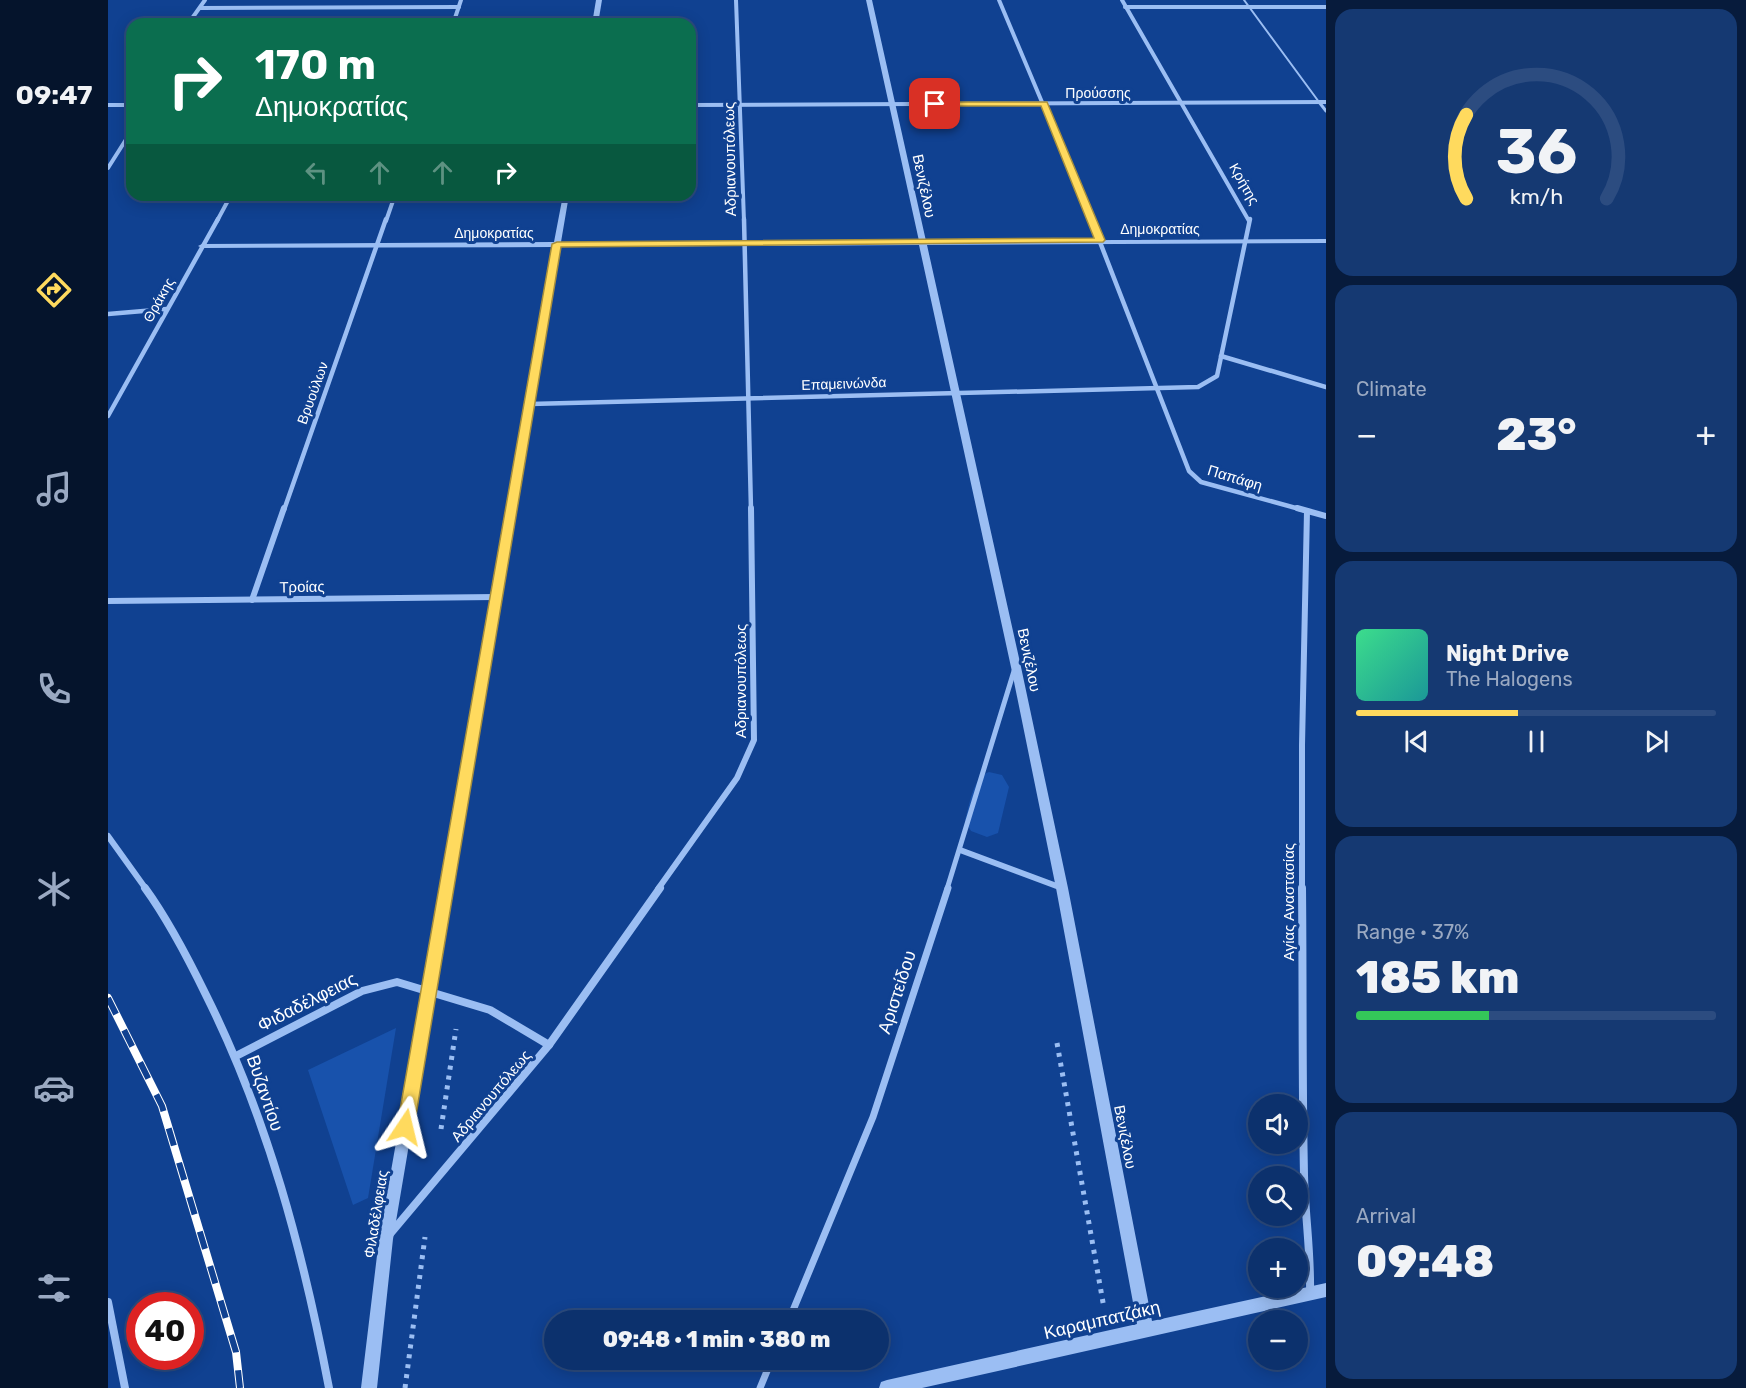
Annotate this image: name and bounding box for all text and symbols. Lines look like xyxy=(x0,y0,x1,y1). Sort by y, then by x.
text: 170 m xyxy=(255,40,376,90)
icon: right xyxy=(156,42,234,120)
pin xyxy=(909,78,960,129)
text: 09:47 xyxy=(16,79,92,111)
street label: Προύσσης xyxy=(1065,85,1131,102)
icon: arrive xyxy=(918,87,951,120)
text: Δημοκρατίας xyxy=(255,91,408,123)
street label: Αδριανουπόλεως xyxy=(720,102,740,216)
text: 36 xyxy=(1495,116,1577,190)
street label: Βενιζέλου xyxy=(908,153,940,219)
icon: left xyxy=(300,156,333,189)
icon: ahead xyxy=(363,156,396,189)
icon: ahead xyxy=(426,156,459,189)
icon: right xyxy=(489,156,522,189)
street label: Κρήτης xyxy=(1225,160,1263,208)
text: km/h xyxy=(1509,185,1563,210)
street label: Δημοκρατίας xyxy=(1120,221,1200,238)
street label: Δημοκρατίας xyxy=(454,225,534,242)
icon: directions xyxy=(33,269,75,311)
street label: Θράκης xyxy=(140,274,178,325)
street label: Βρυούλων xyxy=(294,359,332,427)
street label: Επαμεινώνδα xyxy=(801,374,887,394)
text: Climate xyxy=(1356,377,1427,401)
text: 23° xyxy=(1496,408,1577,461)
text: − xyxy=(1356,415,1377,454)
text: + xyxy=(1695,415,1716,454)
street label: Παπάφη xyxy=(1205,461,1265,495)
icon: music xyxy=(33,468,75,510)
street label: Τροίας xyxy=(279,578,325,596)
street label: Αδριανουπόλεως xyxy=(732,624,750,738)
street label: Βενιζέλου xyxy=(1013,627,1045,693)
text: Night Drive xyxy=(1446,640,1569,667)
text: The Halogens xyxy=(1446,667,1573,691)
icon: phone xyxy=(33,668,75,710)
icon: previous xyxy=(1400,725,1433,758)
icon: pause xyxy=(1520,725,1553,758)
icon: next xyxy=(1640,725,1673,758)
street label: Αγίας Αναστασίας xyxy=(1280,843,1298,961)
icon: climate xyxy=(33,868,75,910)
text: Range · 37% xyxy=(1356,920,1469,944)
street label: Αριστείδου xyxy=(873,948,921,1036)
text: 185 km xyxy=(1356,951,1519,1004)
street label: Φιδαδέλφειας xyxy=(254,967,361,1036)
street label: Αδριανουπόλεως xyxy=(447,1046,535,1146)
street label: Βυζαντίου xyxy=(242,1052,288,1134)
icon: car xyxy=(33,1067,75,1109)
map controls xyxy=(1248,1094,1308,1370)
button: sound xyxy=(1248,1094,1308,1154)
position arrow xyxy=(373,1095,437,1159)
street label: Βενιζέλου xyxy=(1110,1104,1140,1170)
button: search xyxy=(1248,1166,1308,1226)
street label: Φιλαδέλφειας xyxy=(360,1169,392,1259)
text: Arrival xyxy=(1356,1204,1416,1228)
text: 09:48 xyxy=(1356,1235,1494,1288)
button: + xyxy=(1248,1238,1308,1298)
icon: filters xyxy=(33,1267,75,1309)
speed limit sign: 40 xyxy=(126,1292,204,1370)
street label: Καραμπατζάκη xyxy=(1042,1296,1162,1344)
button: − xyxy=(1248,1310,1308,1370)
text: 09:48 · 1 min · 380 m xyxy=(603,1326,830,1353)

